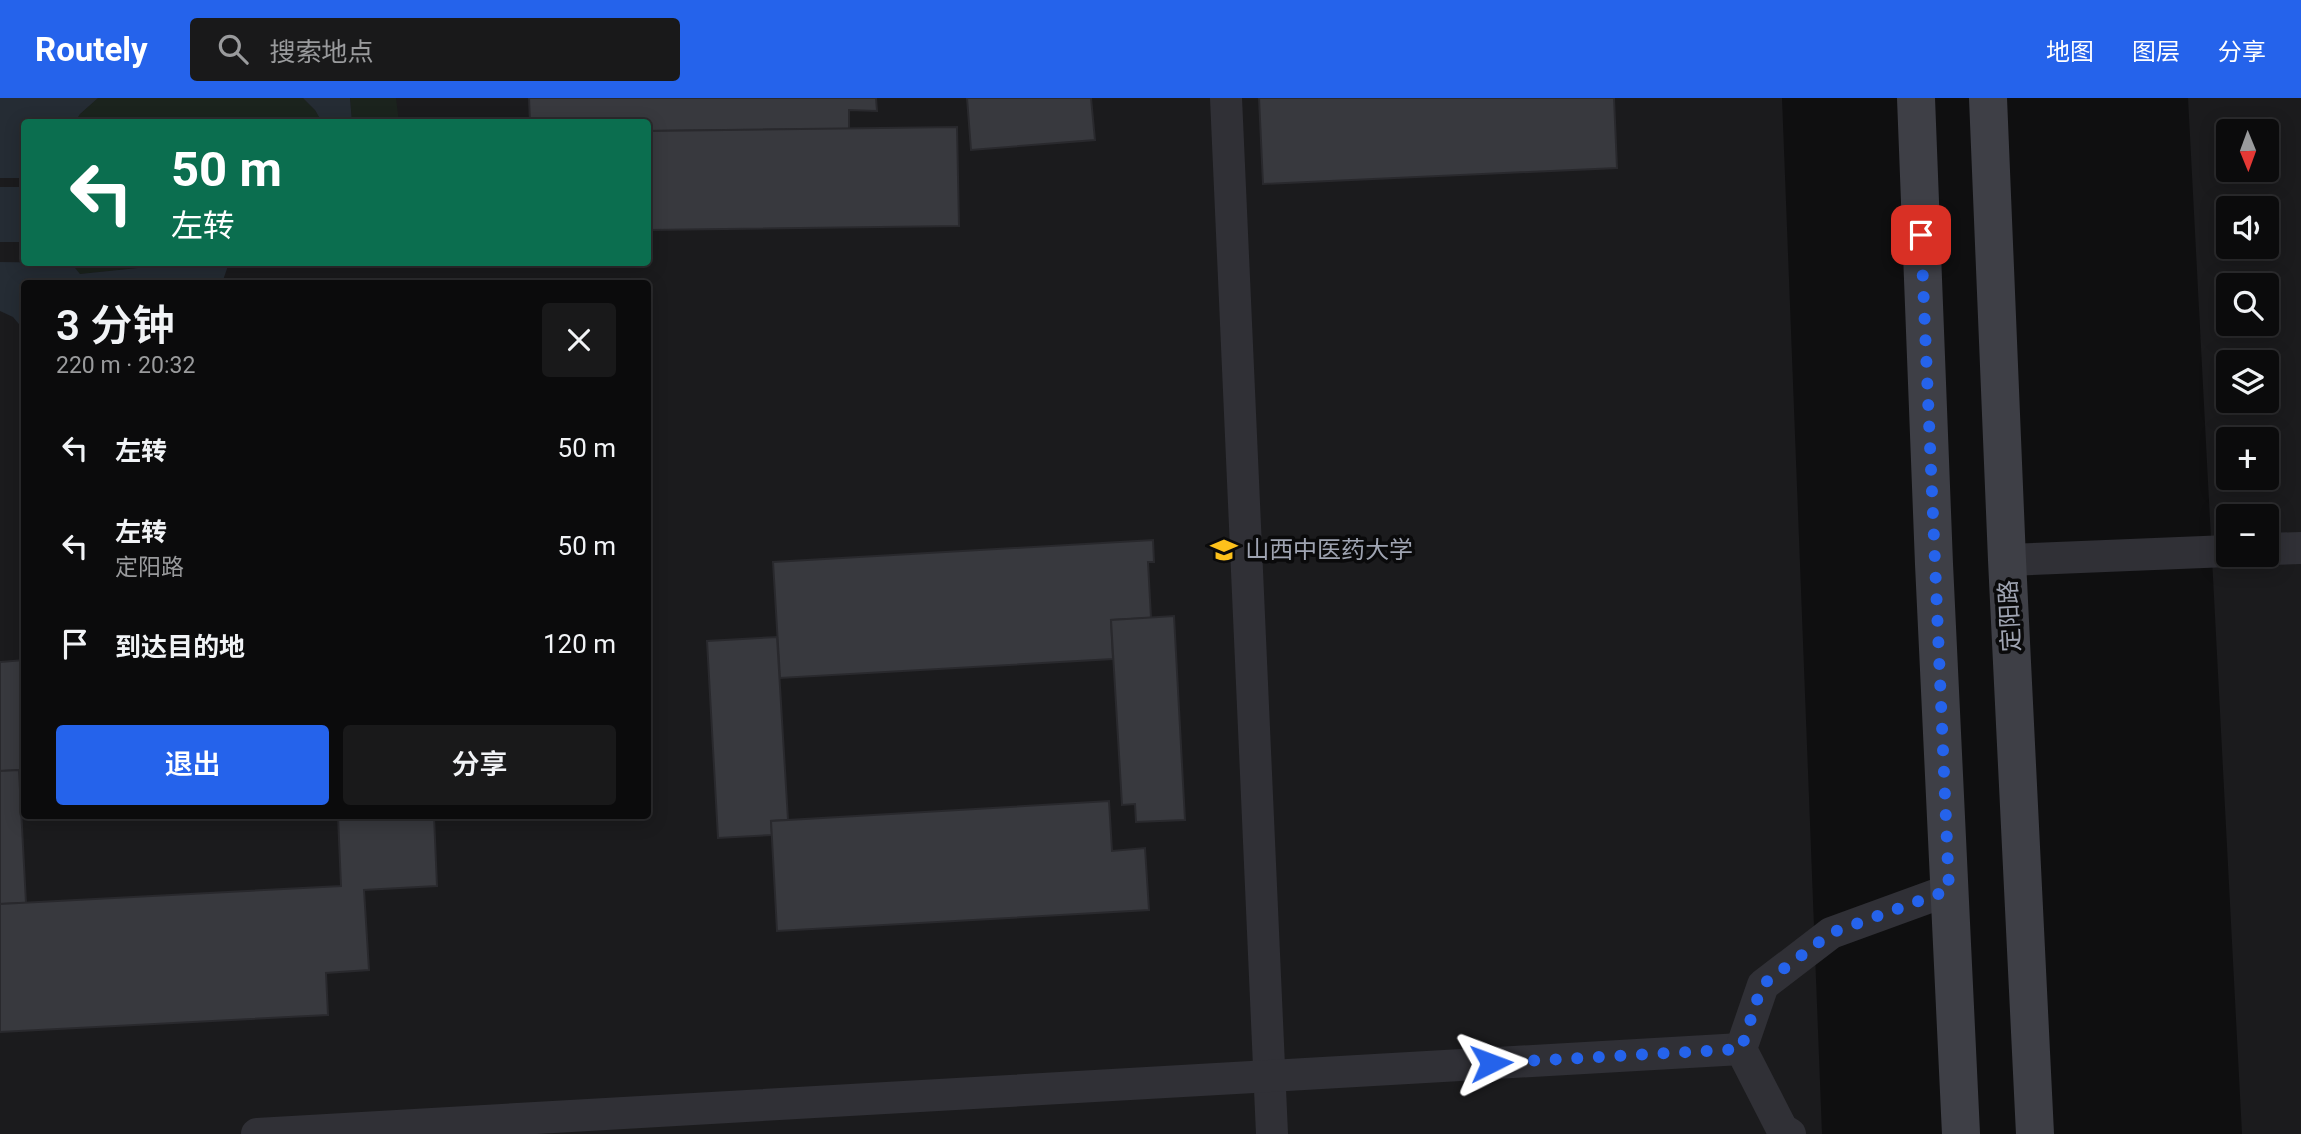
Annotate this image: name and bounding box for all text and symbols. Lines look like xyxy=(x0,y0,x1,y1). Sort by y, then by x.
search box xyxy=(190,18,680,81)
text: Routely xyxy=(35,30,148,69)
icon: search xyxy=(214,30,252,68)
text: 搜索地点 xyxy=(270,37,374,67)
text: 地图 xyxy=(2046,38,2094,66)
text: 图层 xyxy=(2132,38,2180,66)
text: 分享 xyxy=(2218,38,2266,66)
north arrow xyxy=(2216,119,2278,182)
map controls xyxy=(2216,119,2279,567)
text: 50 m xyxy=(171,141,282,198)
icon: left xyxy=(56,147,147,238)
button: sound xyxy=(2216,196,2279,259)
pin xyxy=(1891,205,1951,265)
text: 左转 xyxy=(171,207,235,245)
icon: arrive xyxy=(1902,216,1940,254)
button: search xyxy=(2216,273,2279,336)
text: 3 分钟 xyxy=(56,301,174,350)
button: close xyxy=(542,303,616,377)
button: layers xyxy=(2216,350,2279,413)
text: 220 m · 20:32 xyxy=(56,352,195,379)
button: + xyxy=(2216,427,2279,490)
icon: left xyxy=(56,429,94,467)
text: 50 m xyxy=(558,433,616,463)
text: 左转 xyxy=(115,436,167,466)
button: − xyxy=(2216,504,2279,567)
text: 左转 xyxy=(115,517,167,547)
icon: left xyxy=(56,527,94,565)
text: 50 m xyxy=(558,531,616,561)
school or university icon: 山西中医药大学 xyxy=(1209,535,1239,565)
place label: 山西中医药大学 xyxy=(1245,536,1413,564)
text: 定阳路 xyxy=(115,554,184,581)
street label: 定阳路 xyxy=(1994,579,2026,653)
icon: arrive xyxy=(56,625,94,663)
text: 120 m xyxy=(543,629,616,659)
text: 到达目的地 xyxy=(115,632,245,662)
button: 退出 xyxy=(56,725,329,805)
button: 分享 xyxy=(343,725,616,805)
position arrow xyxy=(1454,1026,1528,1100)

